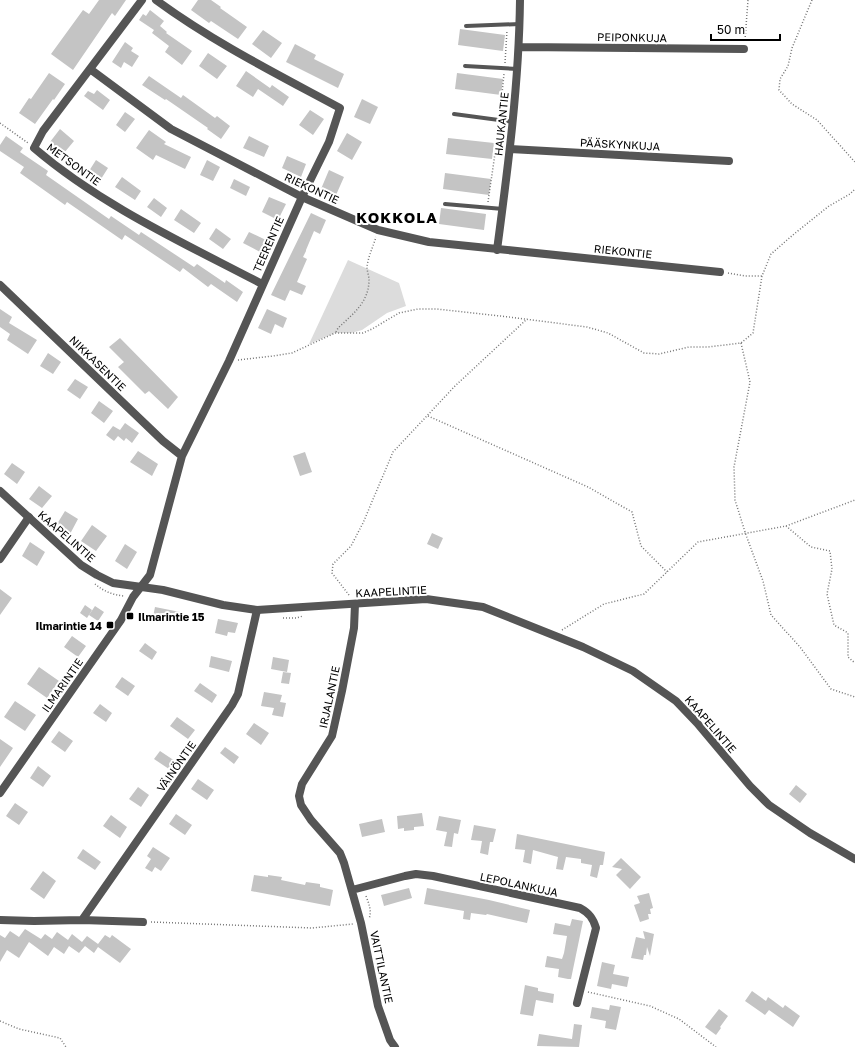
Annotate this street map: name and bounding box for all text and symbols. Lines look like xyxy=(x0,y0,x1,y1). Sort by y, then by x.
scale bar xyxy=(711,16,780,42)
text: 50 m xyxy=(717,22,745,37)
street label: PEIPONKUJA xyxy=(597,30,668,44)
street label: HAUKANTIE xyxy=(491,91,511,156)
street label: PÄÄSKYNKUJA xyxy=(580,135,661,153)
street label: METSONTIE xyxy=(44,140,104,188)
street label: RIEKONTIE xyxy=(283,170,342,206)
district label: KOKKOLA xyxy=(356,208,438,226)
street label: TEERENTIE xyxy=(250,214,286,274)
street label: RIEKONTIE xyxy=(593,241,653,261)
street label: NIKKASENTIE xyxy=(67,333,129,393)
street label: KAAPELINTIE xyxy=(36,508,99,565)
street label: KAAPELINTIE xyxy=(355,583,427,599)
place label: Ilmarintie 15 xyxy=(138,610,205,623)
marker: Ilmarintie 15 xyxy=(125,611,135,621)
place label: Ilmarintie 14 xyxy=(35,619,102,632)
marker: Ilmarintie 14 xyxy=(105,620,115,630)
street label: ILMARINTIE xyxy=(39,655,86,714)
street label: IRJALANTIE xyxy=(316,664,342,729)
street label: KAAPELINTIE xyxy=(683,693,740,756)
street label: VÄINÖNTIE xyxy=(154,738,198,794)
street label: LEPOLANKUJA xyxy=(479,869,560,899)
street label: VAITTILANTIE xyxy=(368,929,396,1005)

